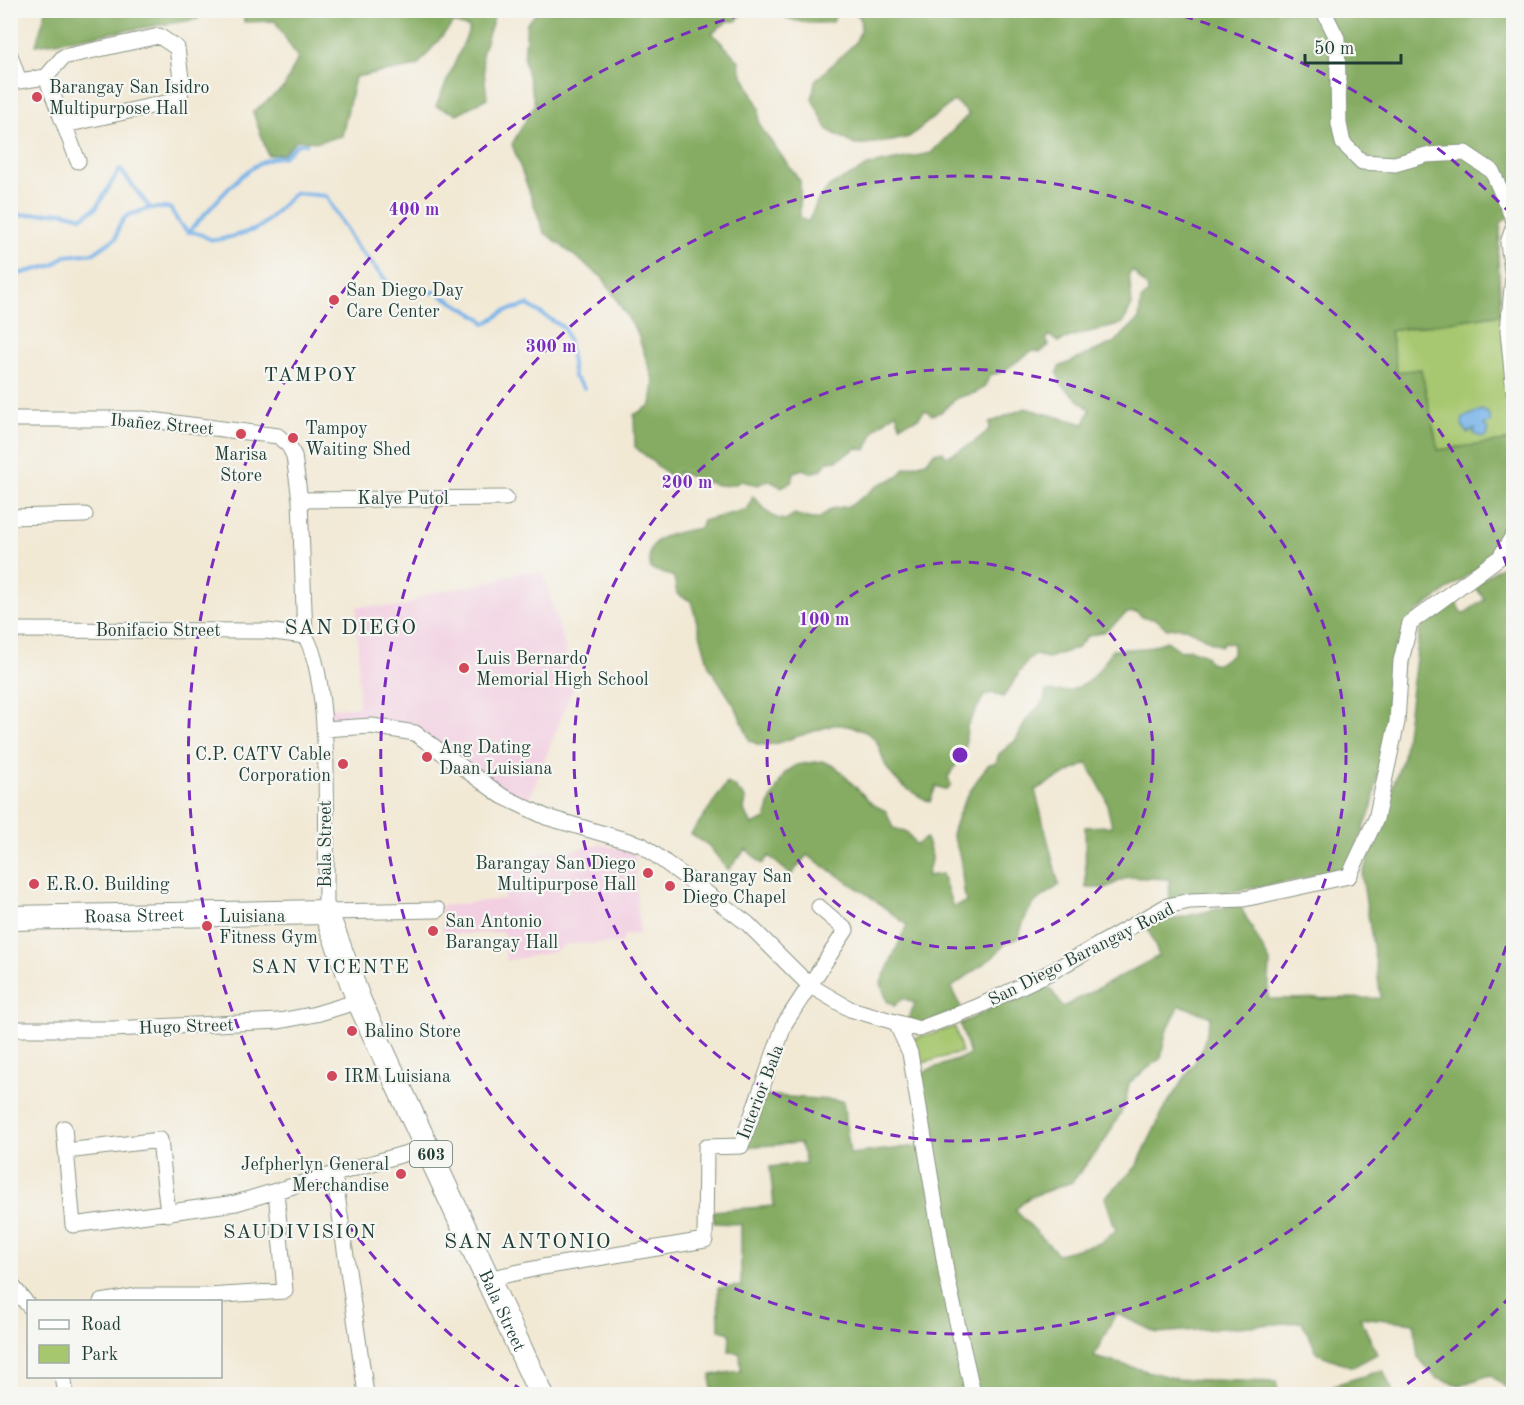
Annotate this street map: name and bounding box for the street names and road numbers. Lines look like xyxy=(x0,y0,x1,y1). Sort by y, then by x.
street label: Ibañez Street xyxy=(109,412,214,438)
street label: Kalye Putol xyxy=(357,490,449,508)
street label: Bonifacio Street xyxy=(95,622,221,640)
street label: Bala Street xyxy=(317,800,335,888)
street label: San Diego Barangay Road xyxy=(986,900,1177,1010)
street label: Roasa Street xyxy=(84,907,184,927)
street label: Hugo Street xyxy=(138,1016,234,1038)
street label: Interior Bala xyxy=(735,1042,787,1142)
road number: 603 xyxy=(410,1141,452,1167)
street label: Bala Street xyxy=(475,1267,528,1355)

